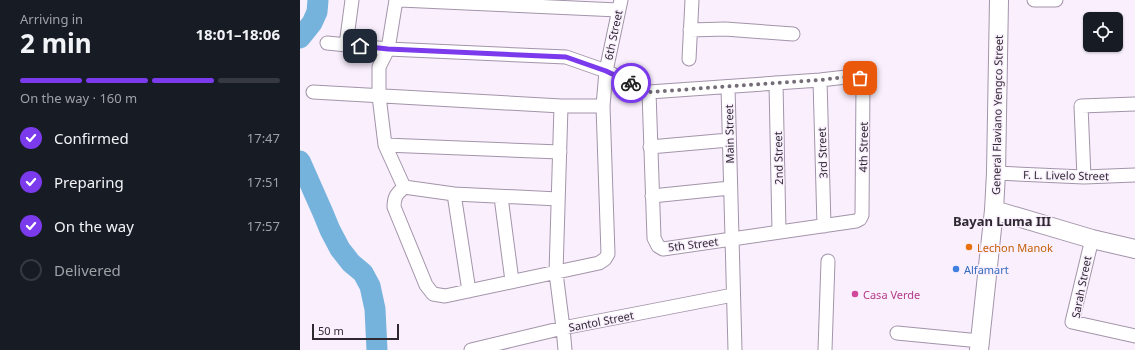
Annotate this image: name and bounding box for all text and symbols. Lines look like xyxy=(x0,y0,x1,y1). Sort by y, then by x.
street label: 6th Street xyxy=(600,9,626,61)
text: Arriving in xyxy=(20,10,83,28)
map controls xyxy=(1083,12,1123,52)
button: locate xyxy=(1083,12,1123,52)
text: 18:01–18:06 xyxy=(195,24,280,44)
text: 2 min xyxy=(20,25,92,61)
pin xyxy=(343,29,377,63)
icon: home xyxy=(349,35,371,57)
street label: General Flaviano Yengco Street xyxy=(988,35,1006,195)
pin xyxy=(843,61,877,95)
courier xyxy=(611,63,651,103)
icon: bag xyxy=(849,67,871,89)
icon: bike xyxy=(620,72,642,94)
text: On the way · 160 m xyxy=(20,89,137,107)
street label: Main Street xyxy=(721,104,737,164)
street label: 4th Street xyxy=(855,122,871,172)
icon: check xyxy=(20,127,42,149)
street label: 3rd Street xyxy=(814,127,830,179)
text: Confirmed xyxy=(54,128,129,148)
text: 17:47 xyxy=(247,129,280,147)
street label: 2nd Street xyxy=(770,131,786,185)
street label: F. L. Livelo Street xyxy=(1023,167,1109,183)
icon: check xyxy=(20,171,42,193)
text: Preparing xyxy=(54,172,124,192)
text: 17:51 xyxy=(247,173,280,191)
district label: Bayan Luma III xyxy=(953,212,1051,230)
icon: check xyxy=(20,215,42,237)
text: On the way xyxy=(54,216,134,236)
text: 17:57 xyxy=(247,217,280,235)
street label: 5th Street xyxy=(667,233,719,255)
place label: Lechon Manok xyxy=(977,240,1053,255)
marker: Lechon Manok xyxy=(964,242,974,252)
street label: Sarah Street xyxy=(1068,255,1094,319)
text: Delivered xyxy=(54,260,121,280)
place label: Alfamart xyxy=(964,262,1009,277)
marker: Alfamart xyxy=(951,264,961,274)
place label: Casa Verde xyxy=(863,287,920,302)
marker: Casa Verde xyxy=(850,289,860,299)
street label: Santol Street xyxy=(567,307,635,335)
scale bar xyxy=(312,322,399,341)
text: 50 m xyxy=(318,323,344,338)

